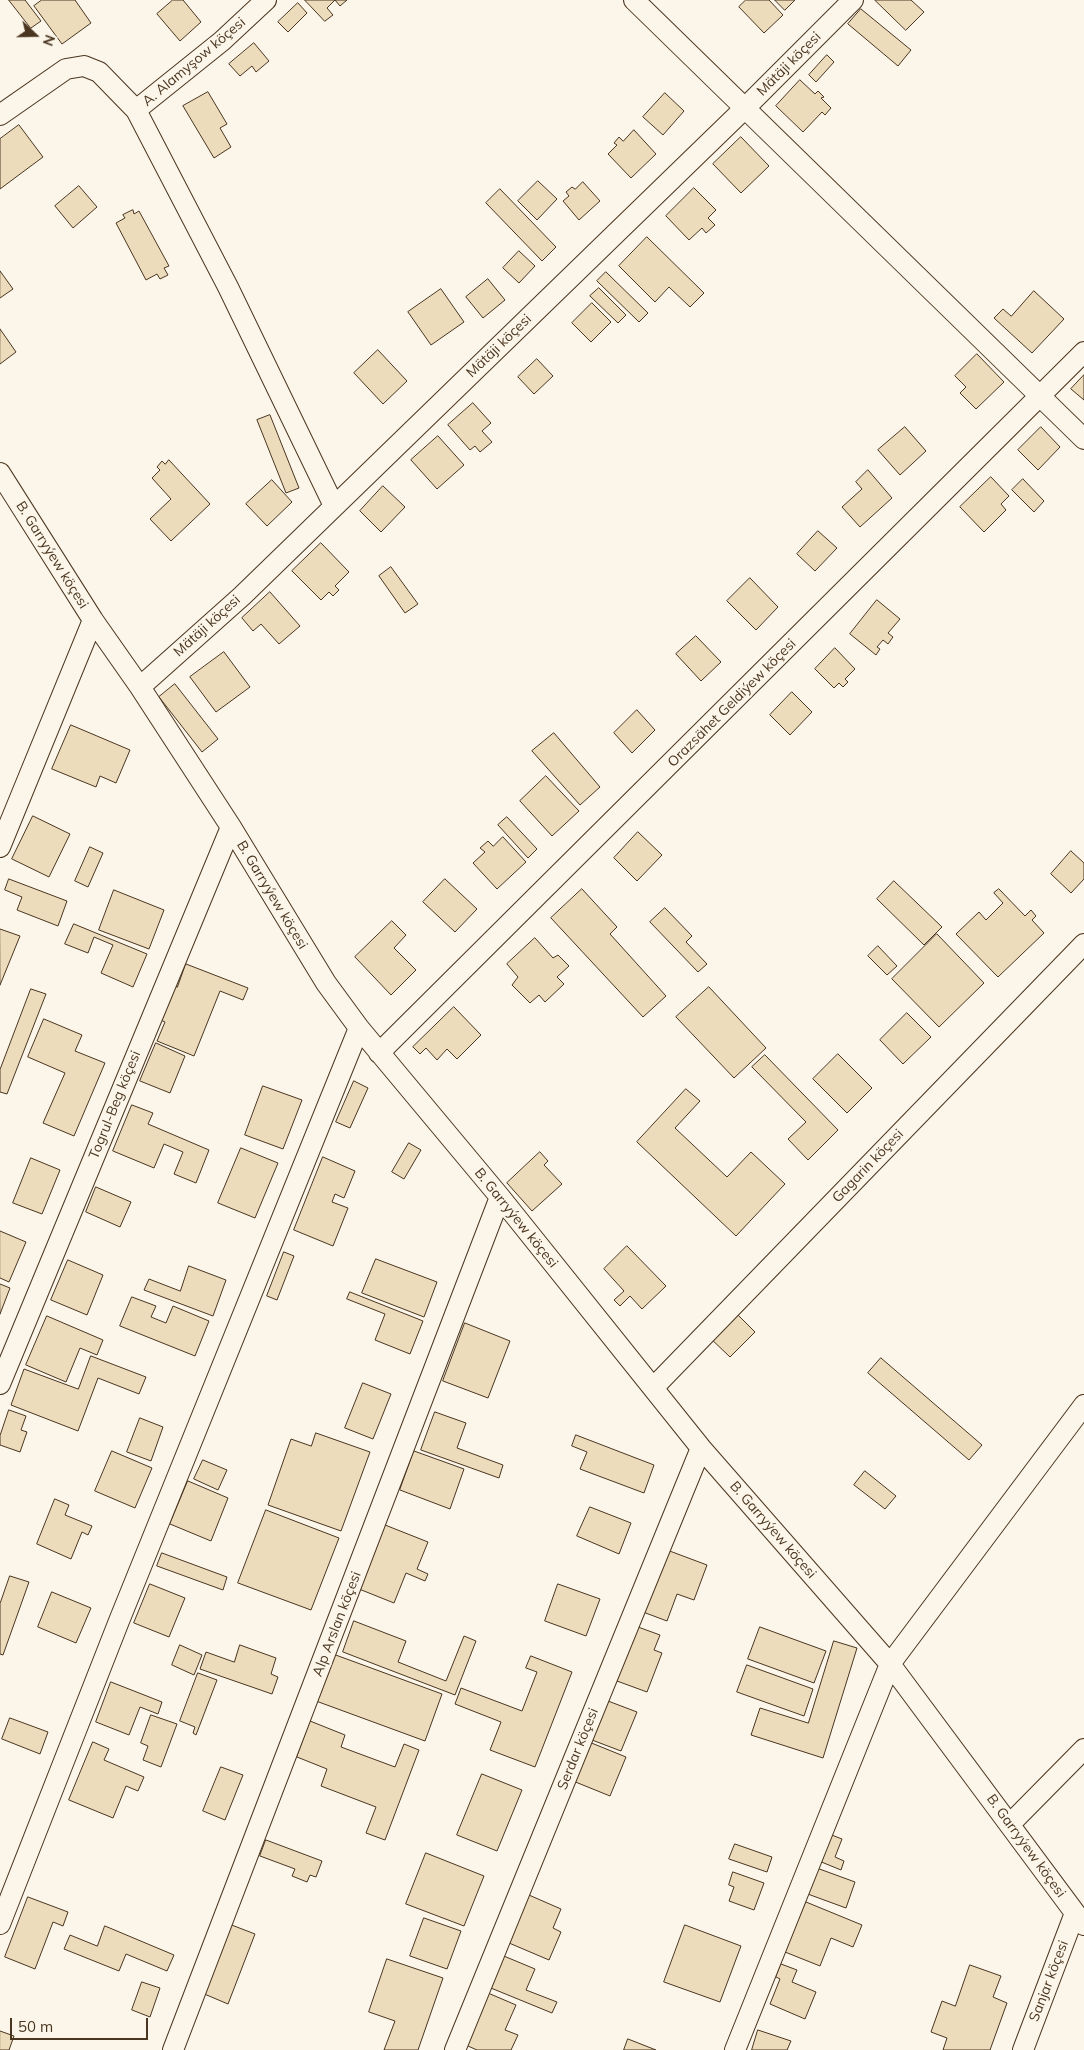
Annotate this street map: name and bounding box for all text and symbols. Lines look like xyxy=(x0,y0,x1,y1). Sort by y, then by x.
north arrow xyxy=(10,10,60,60)
street label: A. Alamyşow köçesi xyxy=(139,14,249,110)
street label: Mätäji köçesi xyxy=(753,28,825,100)
text: N xyxy=(39,32,59,49)
street label: Mätäji köçesi xyxy=(463,311,535,381)
street label: B. Garryýew köçesi xyxy=(12,498,92,612)
street label: Mätäji köçesi xyxy=(170,592,244,660)
street label: Orazsähet Geldiýew köçesi xyxy=(664,635,800,771)
street label: B. Garryýew köçesi xyxy=(233,838,311,952)
street label: Togrul-Beg köçesi xyxy=(86,1048,144,1162)
street label: Gagarin köçesi xyxy=(829,1126,907,1206)
street label: B. Garryýew köçesi xyxy=(471,1165,561,1271)
street label: B. Garryýew köçesi xyxy=(726,1478,820,1582)
street label: Alp Arslan köçesi xyxy=(309,1569,365,1679)
street label: Serdar köçesi xyxy=(554,1706,602,1792)
street label: B. Garryýew köçesi xyxy=(983,1791,1069,1901)
street label: Sanjar köçesi xyxy=(1026,1938,1072,2024)
scale bar xyxy=(12,2008,150,2040)
text: 50 m xyxy=(18,2017,53,2036)

